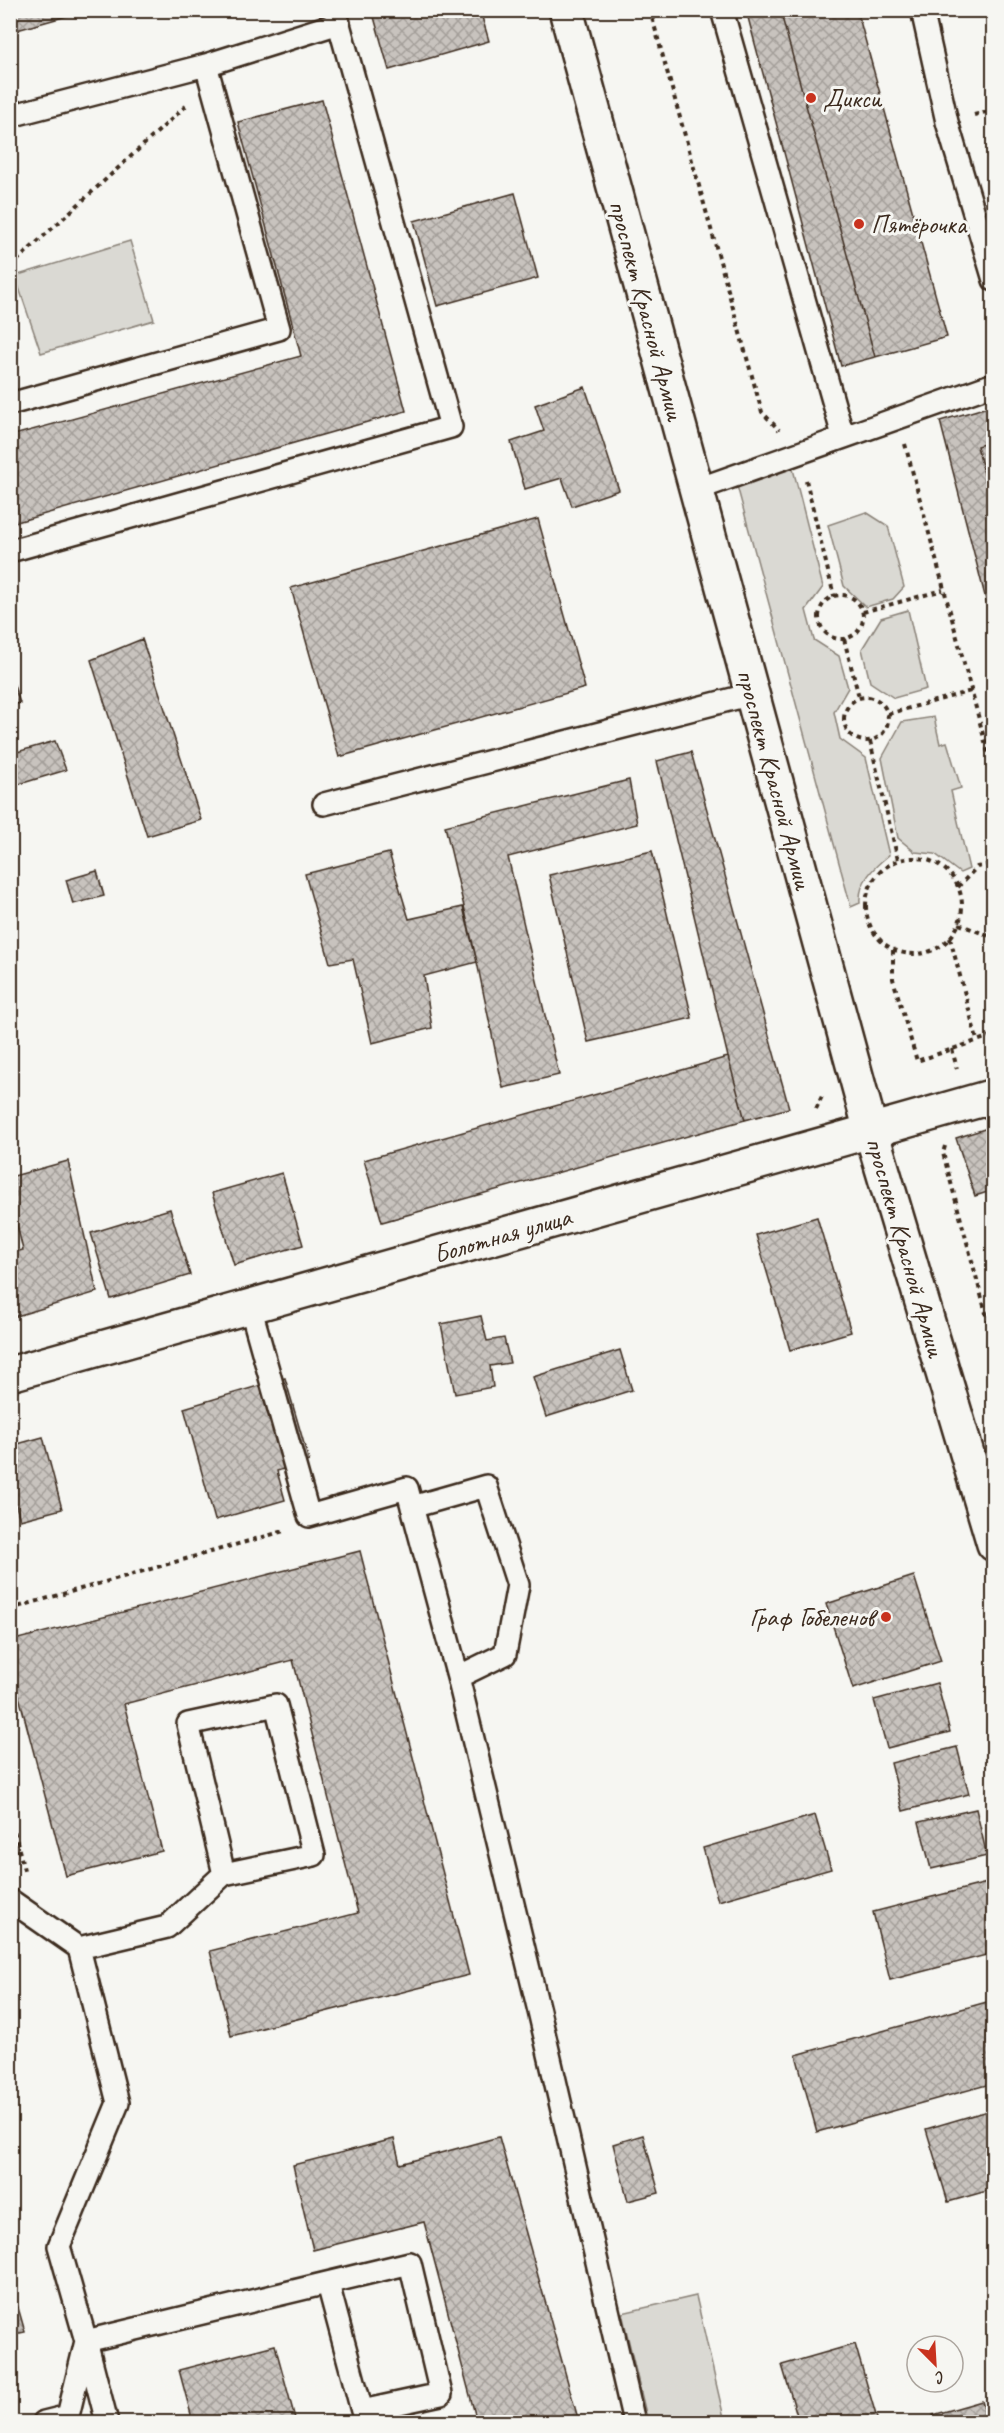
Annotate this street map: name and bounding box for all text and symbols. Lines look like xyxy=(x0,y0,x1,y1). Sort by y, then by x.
place label: Дикси xyxy=(823,82,883,115)
marker: Дикси xyxy=(804,91,818,105)
street label: проспект Красной Армии xyxy=(601,196,692,425)
place label: Пятёрочка xyxy=(871,208,968,241)
marker: Пятёрочка xyxy=(852,217,866,231)
street label: проспект Красной Армии xyxy=(729,665,820,894)
street label: проспект Красной Армии xyxy=(858,1134,953,1362)
street label: Болотная улица xyxy=(429,1200,576,1271)
place label: Граф Гобеленов xyxy=(749,1601,879,1634)
marker: Граф Гобеленов xyxy=(879,1610,893,1624)
north arrow xyxy=(905,2334,965,2394)
text: С xyxy=(931,2366,948,2388)

